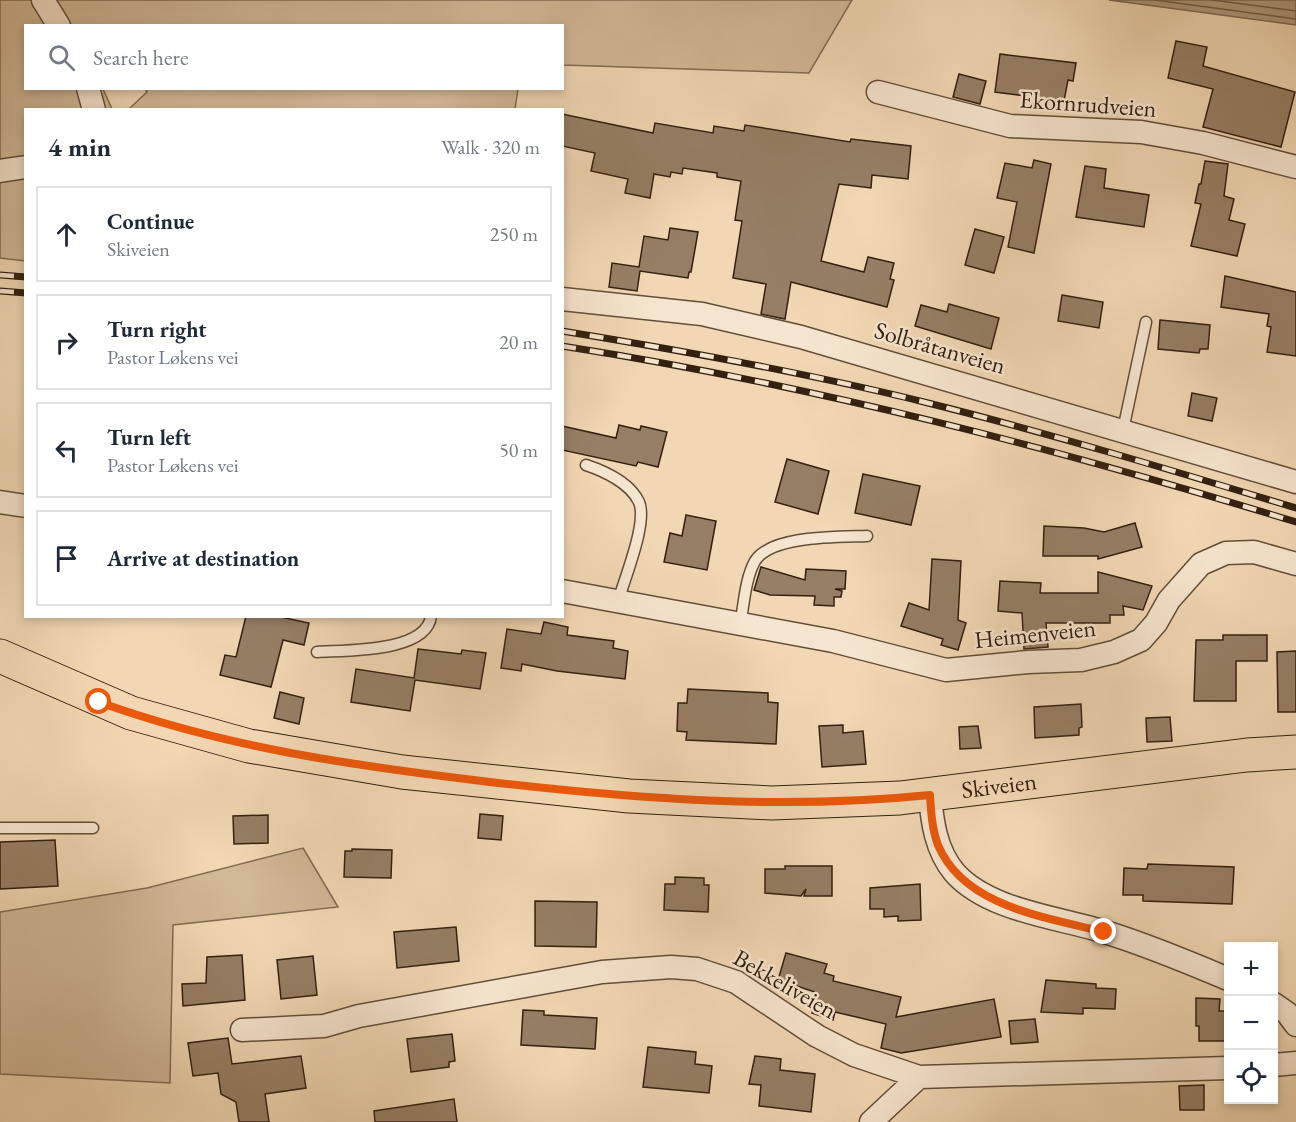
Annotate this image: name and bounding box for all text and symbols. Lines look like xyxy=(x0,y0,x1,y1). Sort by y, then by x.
search box xyxy=(24,24,564,90)
icon: search xyxy=(45,41,78,74)
text: Search here xyxy=(93,43,188,72)
street label: Ekornrudveien xyxy=(1018,83,1158,124)
text: 4 min xyxy=(48,130,111,164)
text: Walk · 320 m xyxy=(441,134,540,160)
text: Continue xyxy=(107,207,194,236)
icon: ahead xyxy=(50,218,83,251)
text: 250 m xyxy=(490,221,538,247)
text: Skiveien xyxy=(107,236,170,262)
street label: Solbråtanveien xyxy=(871,314,1009,381)
text: Turn right xyxy=(107,315,206,344)
icon: right xyxy=(50,326,83,359)
text: 20 m xyxy=(499,329,538,355)
text: Pastor Løkens vei xyxy=(107,344,239,370)
text: Turn left xyxy=(107,423,191,452)
icon: left xyxy=(50,434,83,467)
text: 50 m xyxy=(499,437,538,463)
text: Pastor Løkens vei xyxy=(107,452,239,478)
icon: arrive xyxy=(50,542,83,575)
text: Arrive at destination xyxy=(107,544,299,573)
street label: Heimenveien xyxy=(973,612,1098,655)
route start xyxy=(85,688,111,714)
street label: Skiveien xyxy=(960,765,1039,805)
route end xyxy=(1090,918,1116,944)
street label: Bekkeliveien xyxy=(728,942,843,1026)
map controls xyxy=(1224,942,1278,1104)
button: + xyxy=(1224,942,1278,996)
button: − xyxy=(1224,996,1278,1050)
button: locate xyxy=(1224,1050,1278,1104)

